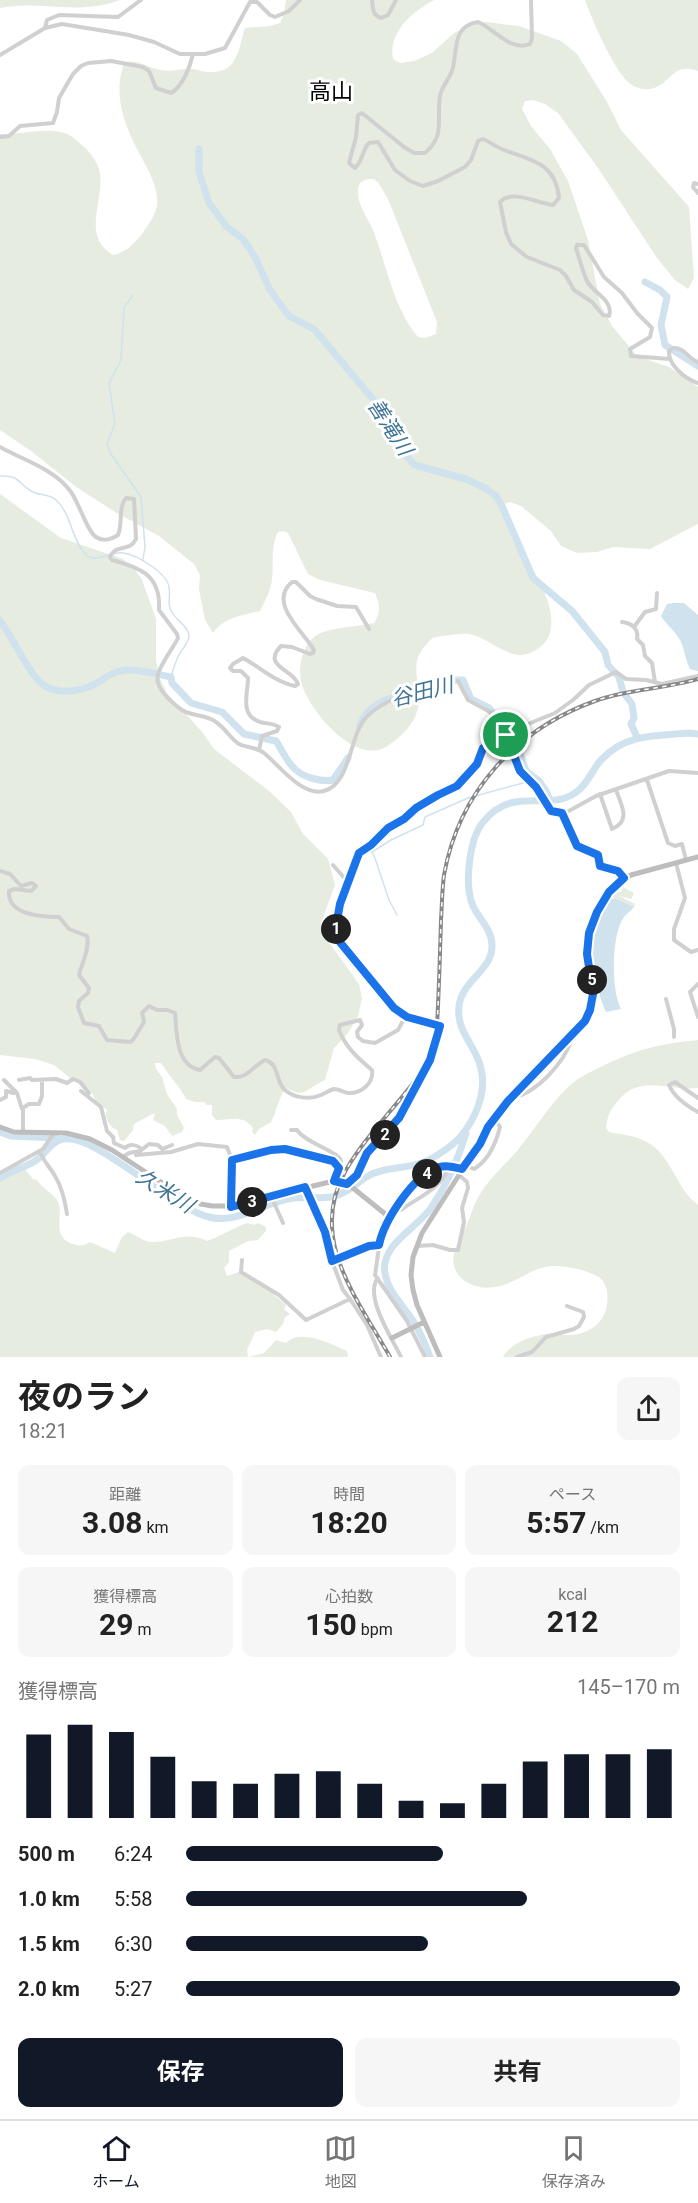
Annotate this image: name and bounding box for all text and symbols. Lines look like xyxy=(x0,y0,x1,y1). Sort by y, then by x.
district label: 高山 xyxy=(309,79,353,104)
water label: 善滝川 xyxy=(363,394,418,462)
water label: 谷田川 xyxy=(389,672,457,711)
pin xyxy=(480,709,531,760)
icon: arrive xyxy=(489,718,522,751)
pin: 1 xyxy=(321,914,351,944)
text: 1 xyxy=(331,919,341,938)
pin: 5 xyxy=(577,965,607,995)
text: 5 xyxy=(587,970,597,989)
pin: 2 xyxy=(370,1120,400,1150)
text: 2 xyxy=(380,1125,390,1144)
pin: 4 xyxy=(412,1159,442,1189)
water label: 久米川 xyxy=(132,1164,200,1219)
text: 4 xyxy=(422,1164,432,1183)
pin: 3 xyxy=(237,1187,267,1217)
text: 3 xyxy=(247,1192,257,1211)
text: 夜のラン xyxy=(18,1377,150,1416)
button: share xyxy=(617,1377,680,1440)
text: 18:21 xyxy=(18,1419,68,1443)
text: 距離 xyxy=(109,1485,141,1504)
text: 時間 xyxy=(333,1485,365,1504)
text: ペース xyxy=(549,1485,596,1504)
text: 3.08 xyxy=(82,1505,142,1540)
text: 18:20 xyxy=(310,1505,388,1540)
text: 5:57 xyxy=(526,1505,586,1540)
text: km xyxy=(142,1518,169,1537)
text: /km xyxy=(586,1518,619,1537)
text: kcal xyxy=(558,1585,587,1604)
text: 獲得標高 xyxy=(93,1587,157,1606)
text: 心拍数 xyxy=(325,1587,373,1606)
text: 212 xyxy=(547,1604,598,1639)
text: 29 xyxy=(99,1607,134,1642)
text: 150 xyxy=(305,1607,357,1642)
text: m xyxy=(134,1620,152,1639)
text: bpm xyxy=(357,1620,393,1639)
text: 145–170 m xyxy=(577,1675,680,1699)
text: 獲得標高 xyxy=(18,1679,98,1703)
text: 500 m xyxy=(18,1842,75,1866)
text: 6:24 xyxy=(114,1842,153,1866)
text: 1.0 km xyxy=(18,1887,80,1911)
text: 5:58 xyxy=(114,1887,153,1911)
text: 1.5 km xyxy=(18,1932,80,1956)
text: 6:30 xyxy=(114,1932,153,1956)
text: 2.0 km xyxy=(18,1977,80,2001)
text: 5:27 xyxy=(114,1977,153,2001)
button: 保存 xyxy=(18,2038,343,2107)
button: 共有 xyxy=(355,2038,680,2107)
tab: ホーム xyxy=(92,2132,140,2192)
tab: 地図 xyxy=(324,2132,357,2192)
tab: 保存済み xyxy=(542,2132,606,2192)

